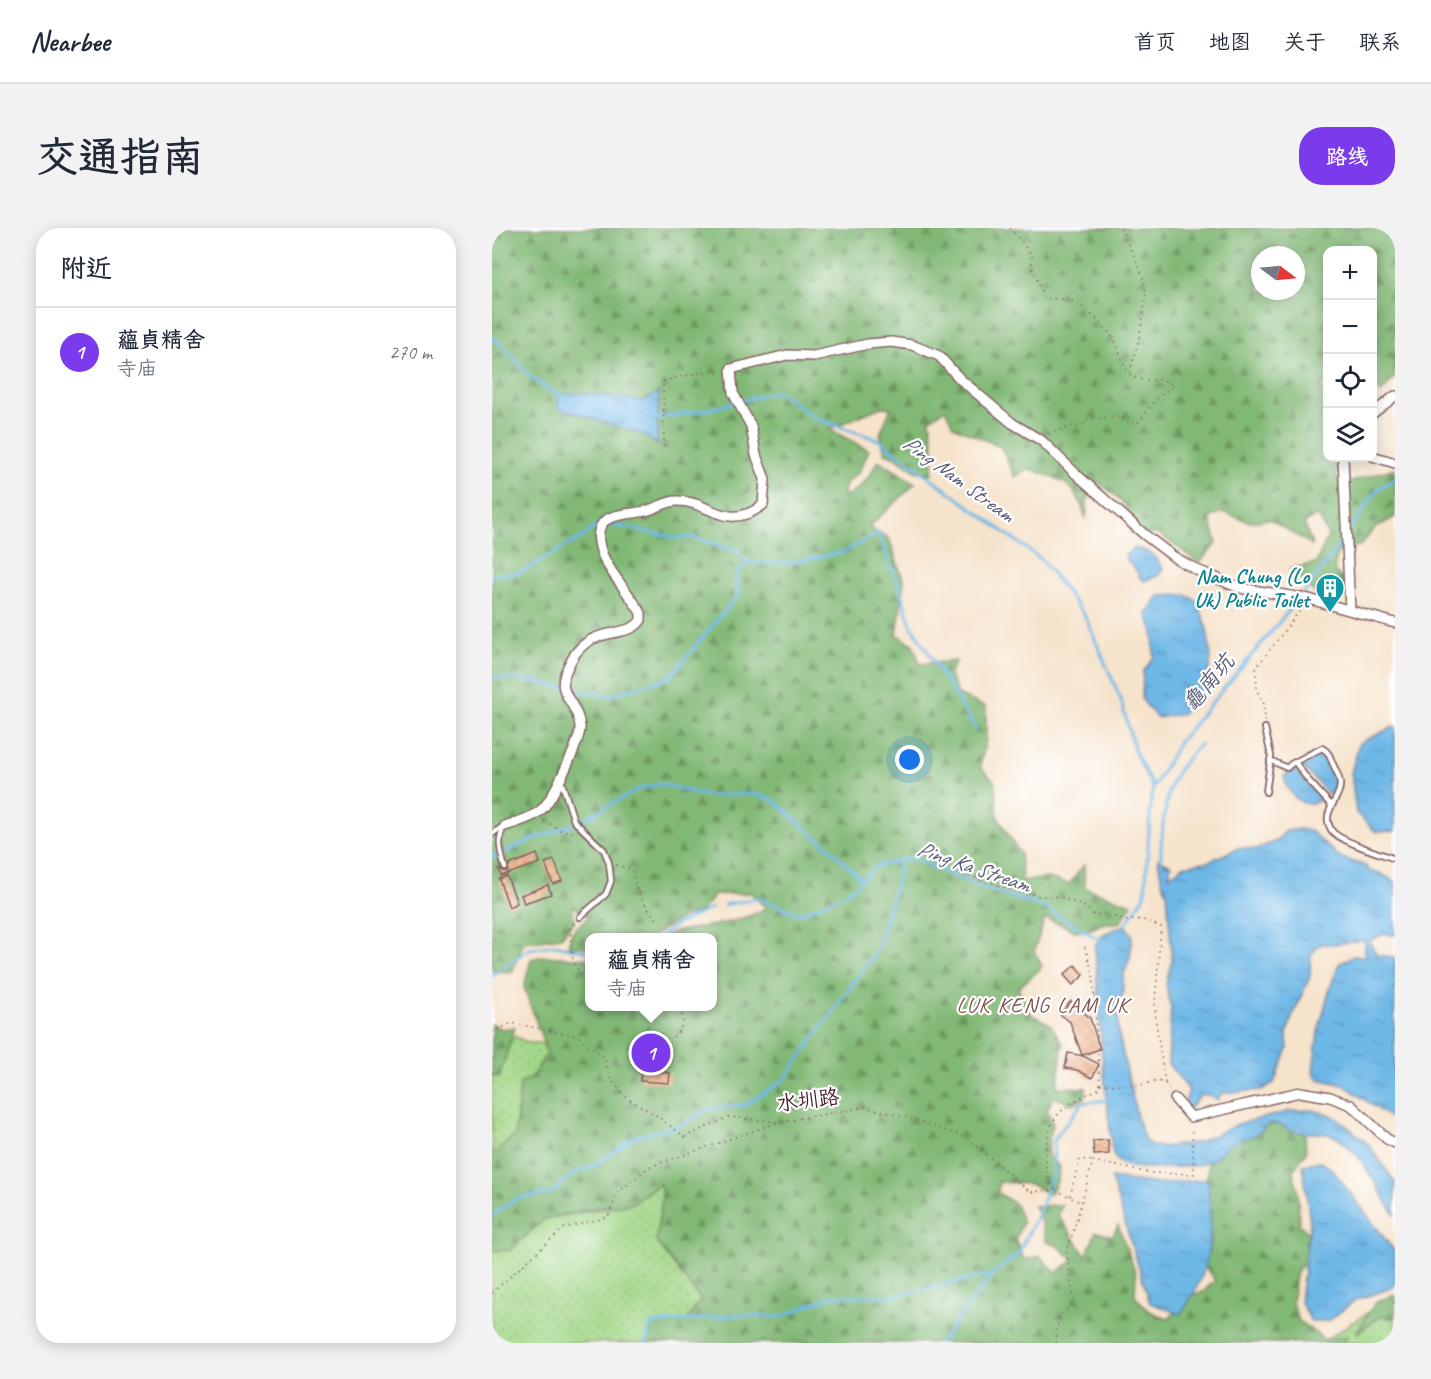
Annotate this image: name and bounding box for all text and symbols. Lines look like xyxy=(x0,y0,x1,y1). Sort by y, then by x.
text: Nearbee xyxy=(30,24,110,59)
text: 首页 xyxy=(1134,29,1176,55)
text: 地图 xyxy=(1209,29,1251,55)
text: 关于 xyxy=(1284,29,1326,55)
text: 联系 xyxy=(1359,29,1401,55)
button: 路线 xyxy=(1299,127,1395,185)
text: 交通指南 xyxy=(36,131,204,184)
north arrow xyxy=(1251,246,1305,300)
map controls xyxy=(1323,246,1377,462)
button: + xyxy=(1323,246,1377,300)
text: 附近 xyxy=(60,252,112,285)
button: − xyxy=(1323,300,1377,354)
text: 蘊貞精舍 xyxy=(117,326,205,354)
text: 1 xyxy=(75,340,84,365)
text: 270 m xyxy=(389,340,432,365)
button: locate xyxy=(1323,354,1377,408)
text: 寺庙 xyxy=(117,356,157,381)
button: layers xyxy=(1323,408,1377,462)
water label: Ping Nam Stream xyxy=(897,429,1021,530)
place label: Nam Chung (Lo Uk) Public Toilet xyxy=(1194,563,1312,613)
building icon: Nam Chung (Lo Uk) Public Toilet xyxy=(1314,572,1346,614)
water label: 龜南坑 xyxy=(1177,647,1242,717)
your location xyxy=(895,745,924,774)
water label: Ping Ka Stream xyxy=(914,835,1036,900)
popup xyxy=(585,933,717,1011)
text: 蘊貞精舍 xyxy=(607,946,695,974)
text: 寺庙 xyxy=(607,976,647,1001)
district label: LUK KENG LAM UK xyxy=(957,991,1132,1019)
pin: 1 xyxy=(632,1030,670,1076)
street label: 水圳路 xyxy=(775,1083,841,1117)

